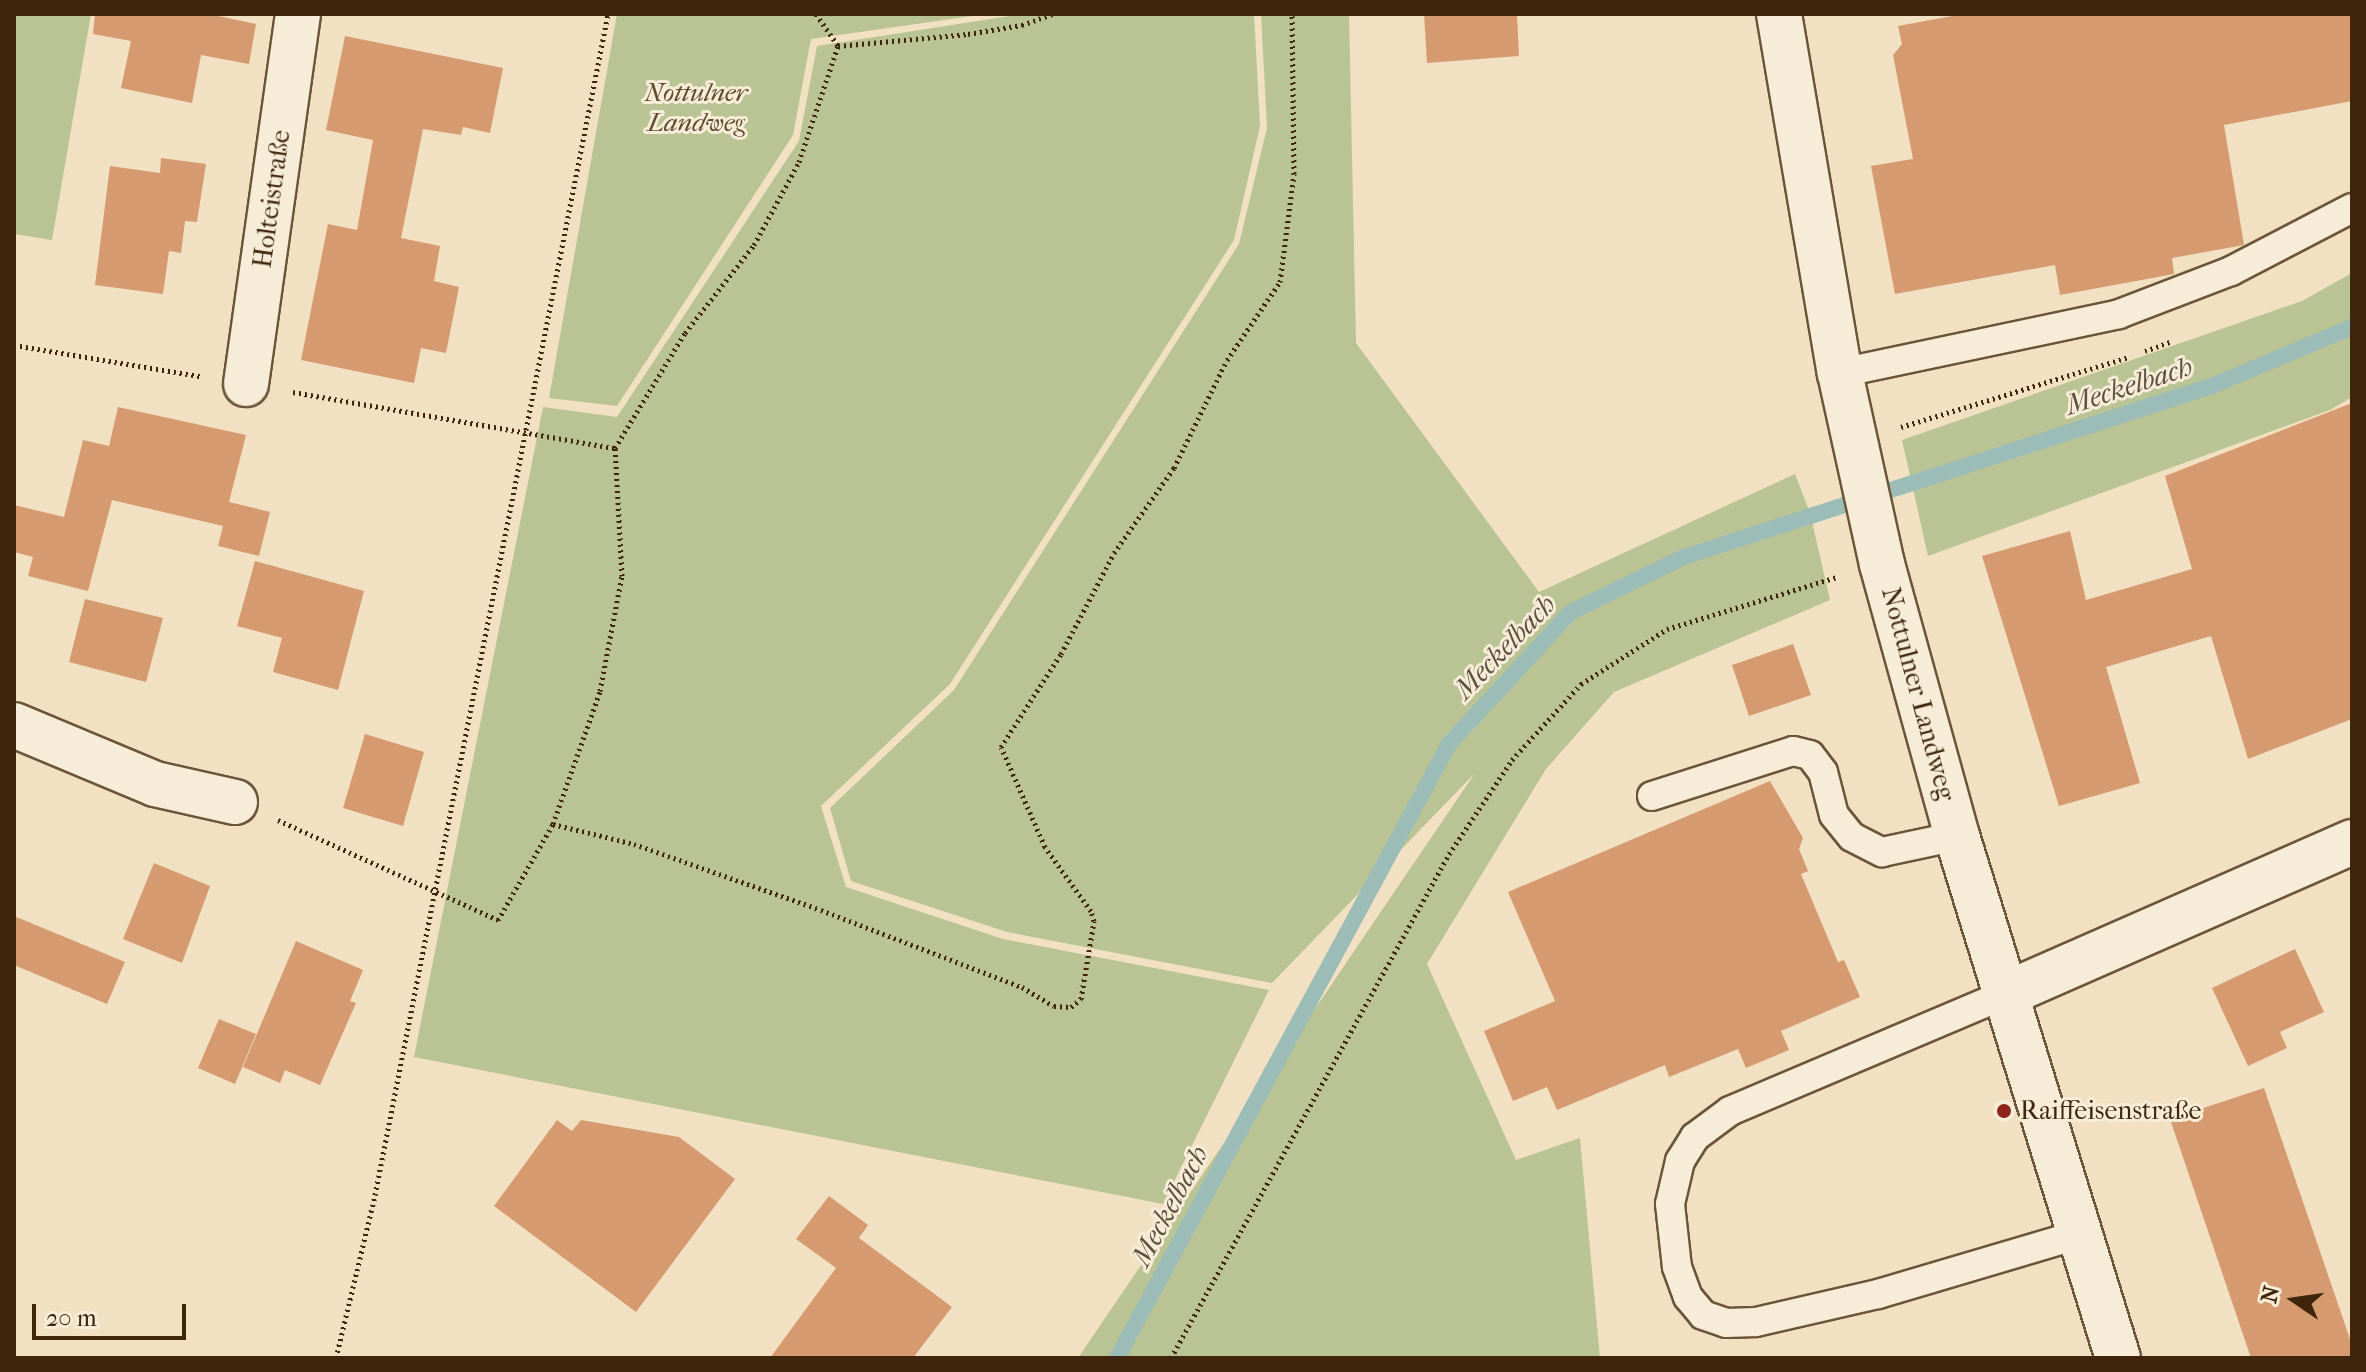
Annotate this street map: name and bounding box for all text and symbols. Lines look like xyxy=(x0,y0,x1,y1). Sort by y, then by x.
park label: Nottulner Landweg xyxy=(645,77,747,138)
street label: Holteistraße xyxy=(247,128,297,270)
water label: Meckelbach xyxy=(2061,350,2197,422)
street label: Nottulner Landweg xyxy=(1875,584,1961,804)
water label: Meckelbach xyxy=(1447,588,1563,706)
place label: Raiffeisenstraße xyxy=(2020,1095,2201,1127)
marker: Raiffeisenstraße xyxy=(1995,1102,2013,1120)
water label: Meckelbach xyxy=(1124,1140,1216,1272)
north arrow xyxy=(2254,1260,2334,1340)
text: N xyxy=(2256,1284,2285,1306)
scale bar xyxy=(36,1288,190,1338)
text: 20 m xyxy=(46,1304,97,1332)

